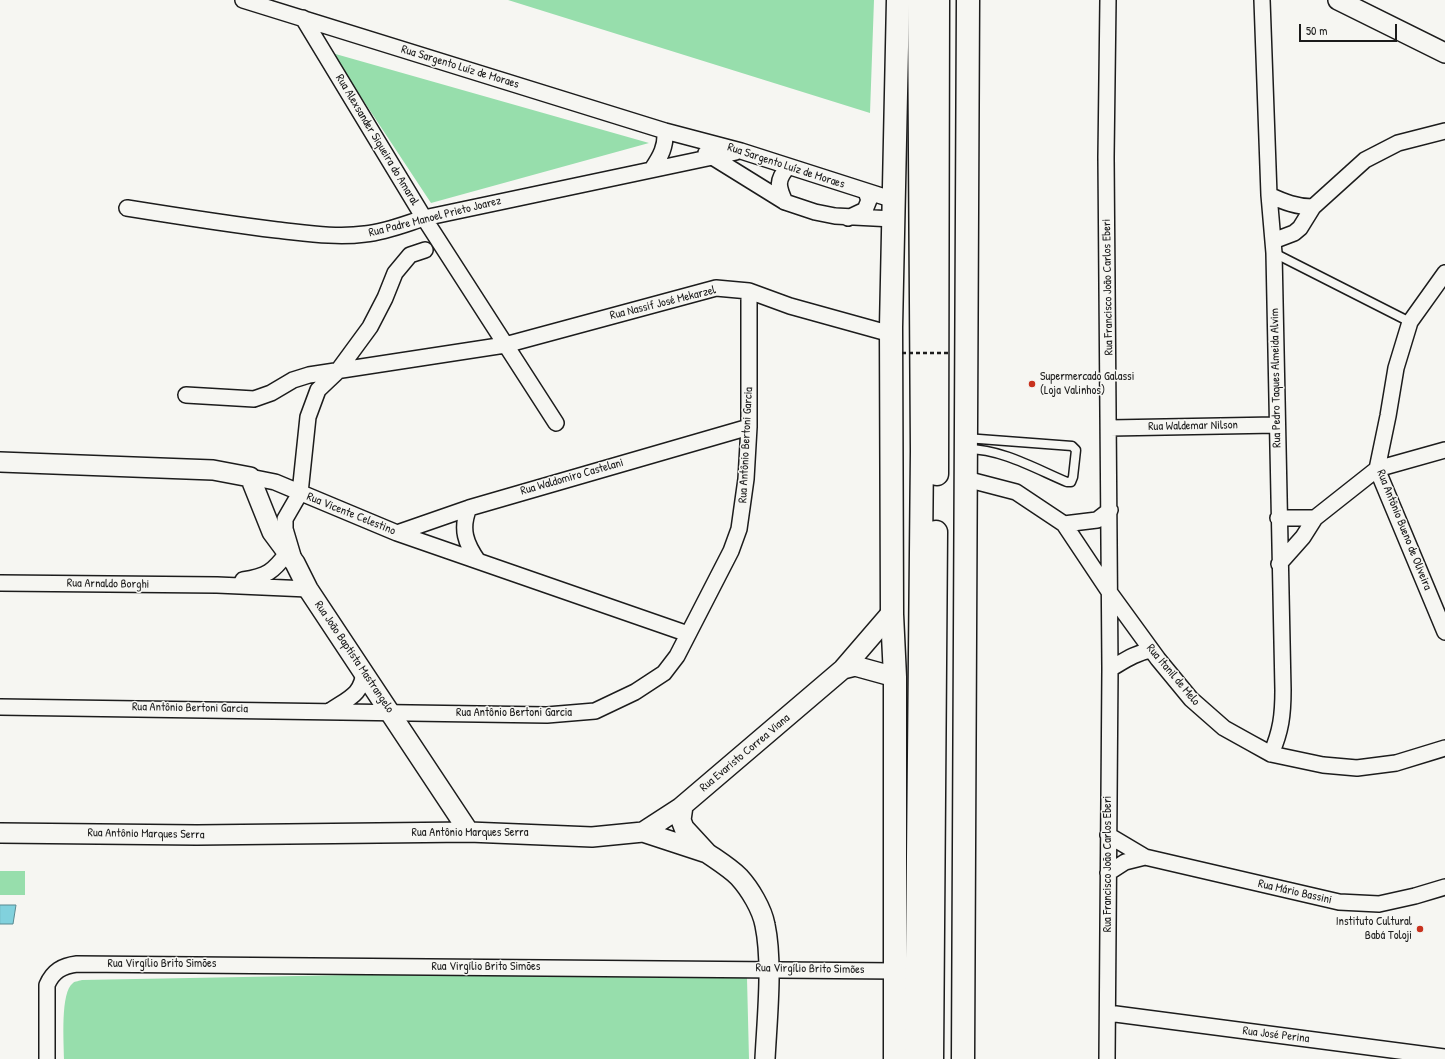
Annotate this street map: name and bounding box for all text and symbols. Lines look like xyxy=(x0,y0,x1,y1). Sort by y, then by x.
scale bar xyxy=(1301,16,1399,42)
text: 50 m xyxy=(1306,22,1327,39)
street label: Rua Sargento Luíz de Moraes xyxy=(399,42,521,92)
street label: Rua Alexsander Siqueira do Amaral xyxy=(332,72,422,208)
street label: Rua Sargento Luíz de Moraes xyxy=(725,140,847,192)
street label: Rua Padre Manoel Prieto Joarez xyxy=(367,194,503,240)
street label: Rua Francisco João Carlos Eberi xyxy=(1100,219,1116,355)
street label: Rua Nassif José Mekarzel xyxy=(609,283,717,323)
street label: Rua Pedro Taques Almeida Alvim xyxy=(1268,308,1284,448)
place label: Supermercado Galassi (Loja Valinhos) xyxy=(1040,370,1134,398)
marker: Supermercado Galassi (Loja Valinhos) xyxy=(1027,379,1037,389)
street label: Rua Antônio Bertoni Garcia xyxy=(736,387,756,503)
street label: Rua Waldemar Nilson xyxy=(1148,418,1238,434)
street label: Rua Waldomiro Castelani xyxy=(519,455,625,499)
street label: Rua Antônio Bueno de Oliveira xyxy=(1373,468,1435,592)
street label: Rua Vicente Celestino xyxy=(304,490,398,538)
street label: Rua Arnaldo Borghi xyxy=(67,576,149,592)
street label: Rua João Baptista Mastrangelo xyxy=(311,598,397,716)
street label: Rua Itanil de Melo xyxy=(1143,641,1203,709)
street label: Rua Antônio Bertoni Garcia xyxy=(132,700,248,716)
street label: Rua Antônio Bertoni Garcia xyxy=(456,706,572,720)
street label: Rua Evaristo Correa Viana xyxy=(697,711,793,795)
street label: Rua Francisco João Carlos Eberi xyxy=(1101,796,1115,932)
street label: Rua Antônio Marques Serra xyxy=(87,826,205,842)
street label: Rua Antônio Marques Serra xyxy=(412,826,528,840)
street label: Rua Mário Bassini xyxy=(1257,877,1333,907)
place label: Instituto Cultural Babá Toloji xyxy=(1336,915,1412,943)
marker: Instituto Cultural Babá Toloji xyxy=(1415,924,1425,934)
street label: Rua Virgílio Brito Simões xyxy=(108,957,216,971)
street label: Rua Virgílio Brito Simões xyxy=(432,960,540,974)
street label: Rua Virgílio Brito Simões xyxy=(755,961,865,977)
street label: Rua José Perina xyxy=(1242,1024,1310,1046)

